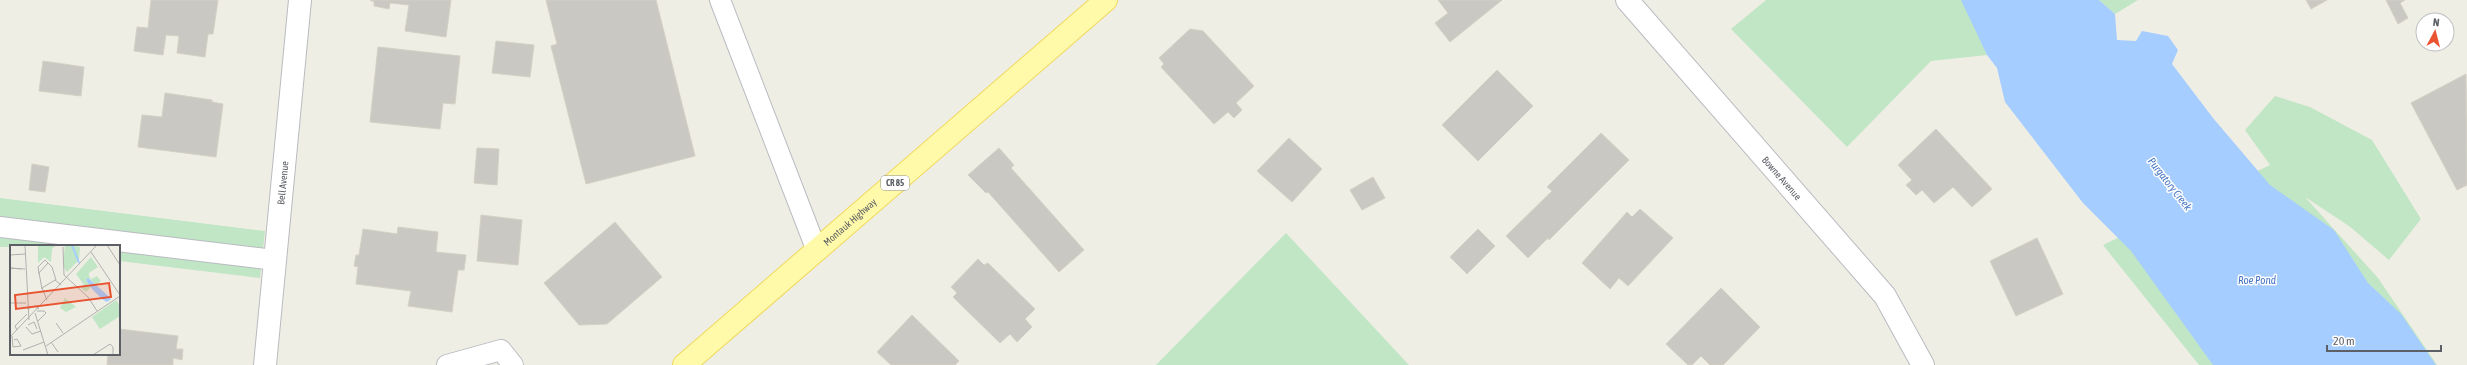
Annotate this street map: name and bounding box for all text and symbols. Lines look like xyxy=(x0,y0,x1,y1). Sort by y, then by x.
north arrow xyxy=(2415,12,2455,52)
text: N xyxy=(2432,16,2440,28)
street label: Bowne Avenue xyxy=(1760,154,1804,202)
water label: Purgatory Creek xyxy=(2146,155,2194,213)
street label: Bell Avenue xyxy=(275,160,290,205)
road number: CR 85 xyxy=(881,176,909,190)
street label: Montauk Highway xyxy=(821,196,878,248)
inset map xyxy=(10,245,120,355)
water label: Roe Pond xyxy=(2238,274,2276,286)
scale bar xyxy=(2327,327,2441,353)
text: 20 m xyxy=(2333,334,2355,348)

